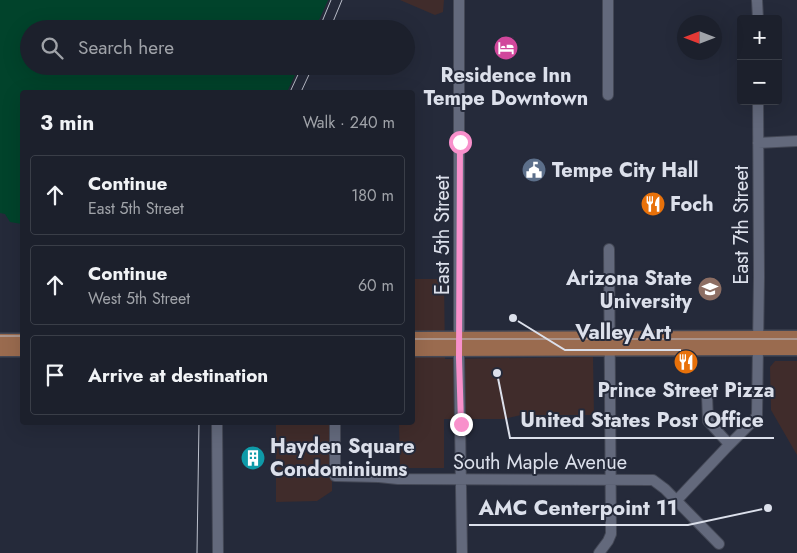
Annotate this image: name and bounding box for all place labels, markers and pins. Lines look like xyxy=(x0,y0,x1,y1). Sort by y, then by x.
hotel icon: Residence Inn Tempe Downtown xyxy=(493,35,519,61)
place label: Residence Inn Tempe Downtown xyxy=(424,61,588,113)
place label: Tempe City Hall xyxy=(552,156,699,185)
public building icon: Tempe City Hall xyxy=(521,157,547,183)
place label: Foch xyxy=(670,190,714,219)
restaurant icon: Foch xyxy=(640,191,666,217)
place label: Arizona State University xyxy=(565,264,693,316)
school or university icon: Arizona State University xyxy=(697,276,723,302)
callout: Valley Art xyxy=(565,314,681,350)
restaurant icon: Prince Street Pizza xyxy=(673,349,699,375)
place label: Prince Street Pizza xyxy=(598,376,774,405)
callout: United States Post Office xyxy=(510,402,774,438)
place label: Hayden Square Condominiums xyxy=(270,432,415,484)
building icon: Hayden Square Condominiums xyxy=(240,445,266,471)
callout: AMC Centerpoint 11 xyxy=(469,489,688,525)

